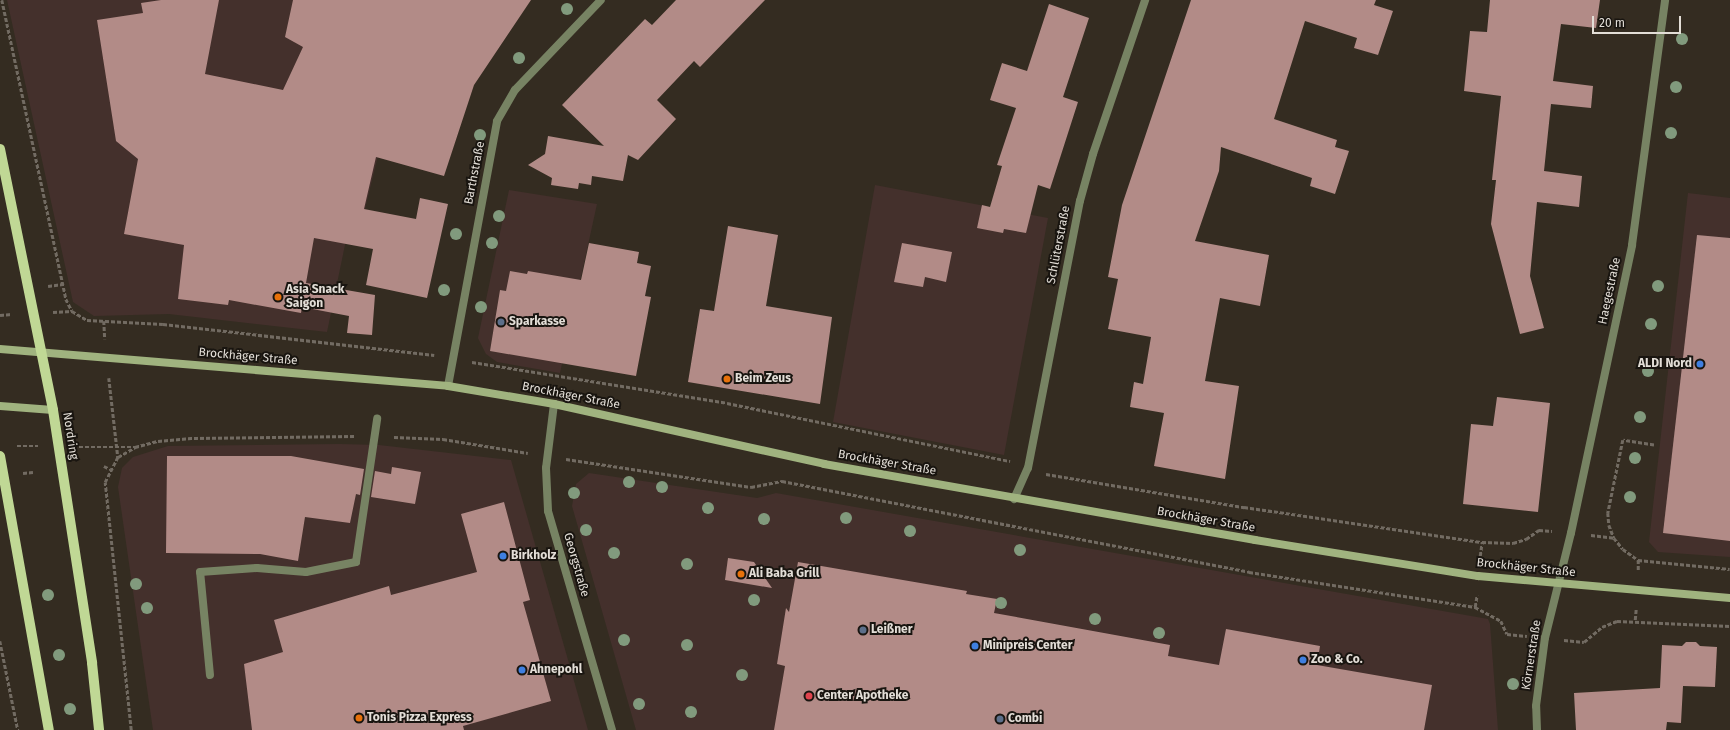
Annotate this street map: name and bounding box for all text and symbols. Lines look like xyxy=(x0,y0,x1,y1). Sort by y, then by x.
scale bar xyxy=(1594,8,1683,34)
text: 20 m xyxy=(1599,16,1625,30)
street label: Barthstraße xyxy=(462,140,488,206)
street label: Schlüterstraße xyxy=(1044,205,1074,285)
street label: Haegestraße xyxy=(1596,256,1624,326)
place label: Asia Snack Saigon xyxy=(286,283,344,311)
marker: Asia Snack Saigon xyxy=(273,292,283,302)
place label: Sparkasse xyxy=(509,315,565,329)
marker: Sparkasse xyxy=(496,317,506,327)
street label: Brockhäger Straße xyxy=(198,345,298,369)
place label: ALDI Nord xyxy=(1638,357,1692,371)
marker: ALDI Nord xyxy=(1695,359,1705,369)
place label: Beim Zeus xyxy=(735,372,791,386)
marker: Beim Zeus xyxy=(722,374,732,384)
street label: Brockhäger Straße xyxy=(521,379,621,413)
street label: Nordring xyxy=(59,411,81,461)
street label: Brockhäger Straße xyxy=(837,447,937,479)
street label: Brockhäger Straße xyxy=(1156,504,1256,536)
street label: Georgstraße xyxy=(560,531,592,599)
place label: Birkholz xyxy=(511,549,556,563)
marker: Birkholz xyxy=(498,551,508,561)
street label: Brockhäger Straße xyxy=(1476,556,1576,580)
place label: Ali Baba Grill xyxy=(749,567,819,581)
marker: Ali Baba Grill xyxy=(736,569,746,579)
street label: Körnerstraße xyxy=(1519,619,1545,691)
place label: Leißner xyxy=(871,623,912,637)
marker: Leißner xyxy=(858,625,868,635)
place label: Minipreis Center xyxy=(983,639,1072,653)
marker: Minipreis Center xyxy=(970,641,980,651)
place label: Zoo & Co. xyxy=(1311,653,1363,667)
marker: Zoo & Co. xyxy=(1298,655,1308,665)
place label: Ahnepohl xyxy=(530,663,582,677)
marker: Ahnepohl xyxy=(517,665,527,675)
place label: Center Apotheke xyxy=(817,689,908,703)
marker: Center Apotheke xyxy=(804,691,814,701)
place label: Tonis Pizza Express xyxy=(367,711,472,725)
place label: Combi xyxy=(1008,712,1042,726)
marker: Tonis Pizza Express xyxy=(354,713,364,723)
marker: Combi xyxy=(995,714,1005,724)

